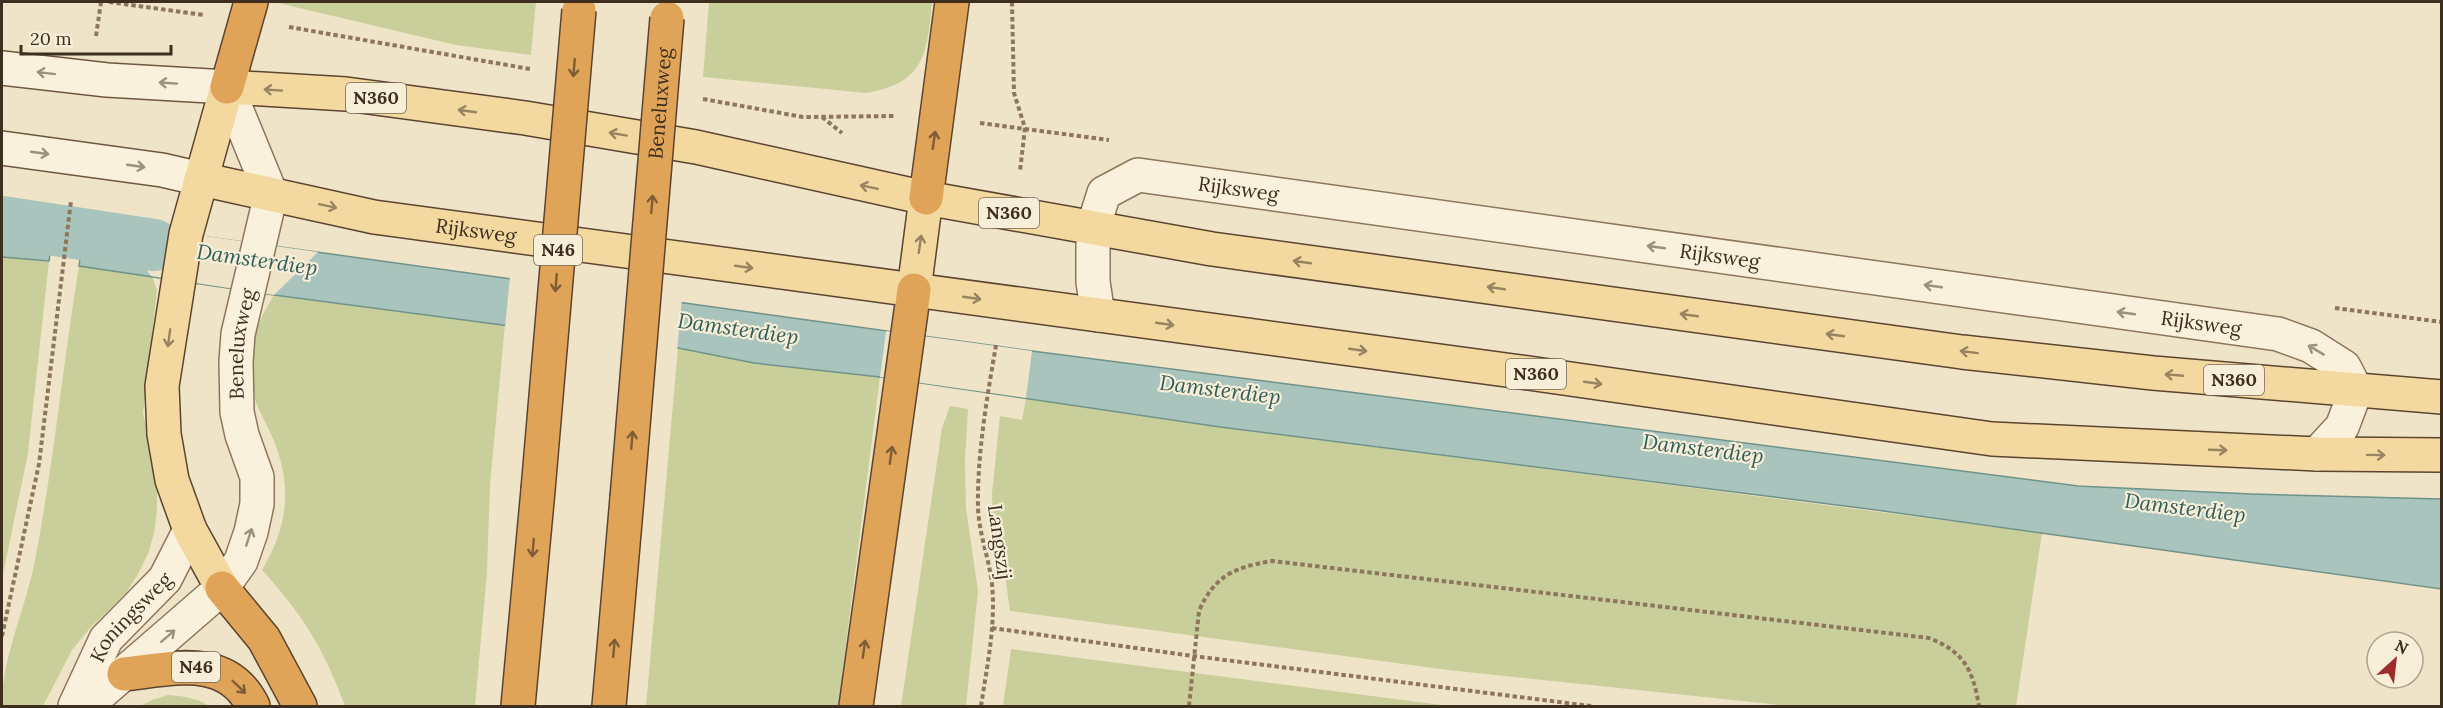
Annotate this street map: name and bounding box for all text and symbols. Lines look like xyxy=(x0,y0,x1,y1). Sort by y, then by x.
scale bar xyxy=(21,18,171,56)
text: 20 m xyxy=(30,27,72,50)
street label: Beneluxweg xyxy=(642,46,677,160)
one-way arrow xyxy=(568,58,579,78)
one-way arrow xyxy=(36,67,56,78)
one-way arrow xyxy=(159,78,179,89)
road number: N360 xyxy=(346,83,406,113)
one-way arrow xyxy=(264,84,284,95)
one-way arrow xyxy=(458,105,477,116)
one-way arrow xyxy=(608,128,628,139)
one-way arrow xyxy=(929,131,940,151)
one-way arrow xyxy=(29,148,49,159)
one-way arrow xyxy=(125,161,145,172)
street label: Rijksweg xyxy=(1197,171,1281,207)
one-way arrow xyxy=(860,180,879,192)
one-way arrow xyxy=(647,194,658,214)
road number: N360 xyxy=(979,198,1039,228)
one-way arrow xyxy=(317,201,337,212)
street label: Rijksweg xyxy=(434,212,519,248)
road number: N46 xyxy=(534,235,582,265)
one-way arrow xyxy=(915,235,926,255)
water label: Damsterdiep xyxy=(195,238,319,281)
street label: Rijksweg xyxy=(1678,238,1763,274)
one-way arrow xyxy=(1647,242,1667,253)
one-way arrow xyxy=(1293,256,1313,267)
one-way arrow xyxy=(733,262,753,273)
one-way arrow xyxy=(550,273,561,293)
one-way arrow xyxy=(1923,280,1943,291)
one-way arrow xyxy=(1486,283,1506,294)
street label: Beneluxweg xyxy=(223,285,261,400)
one-way arrow xyxy=(961,293,981,304)
street label: Rijksweg xyxy=(2159,305,2244,341)
water label: Damsterdiep xyxy=(676,307,800,350)
one-way arrow xyxy=(2116,307,2136,318)
one-way arrow xyxy=(1679,309,1699,320)
one-way arrow xyxy=(1155,319,1174,330)
one-way arrow xyxy=(163,328,174,347)
one-way arrow xyxy=(1825,329,1845,340)
one-way arrow xyxy=(2308,343,2325,355)
one-way arrow xyxy=(1348,345,1368,356)
one-way arrow xyxy=(1960,347,1980,358)
road number: N360 xyxy=(1506,359,1566,389)
road number: N360 xyxy=(2204,365,2264,395)
water label: Damsterdiep xyxy=(1158,369,1282,410)
one-way arrow xyxy=(2164,369,2184,380)
one-way arrow xyxy=(1583,377,1602,388)
water label: Damsterdiep xyxy=(1641,428,1765,469)
one-way arrow xyxy=(627,430,638,450)
one-way arrow xyxy=(2207,444,2227,455)
one-way arrow xyxy=(885,446,896,466)
one-way arrow xyxy=(2365,449,2385,461)
water label: Damsterdiep xyxy=(2123,487,2247,528)
street label: Langszij xyxy=(983,503,1018,581)
one-way arrow xyxy=(244,528,255,547)
one-way arrow xyxy=(527,538,538,558)
street label: Koningsweg xyxy=(84,566,177,666)
one-way arrow xyxy=(160,629,176,642)
north arrow xyxy=(2365,630,2425,690)
text: N xyxy=(2392,635,2412,658)
one-way arrow xyxy=(609,639,620,659)
one-way arrow xyxy=(859,639,870,659)
road number: N46 xyxy=(172,652,220,682)
one-way arrow xyxy=(231,680,246,695)

